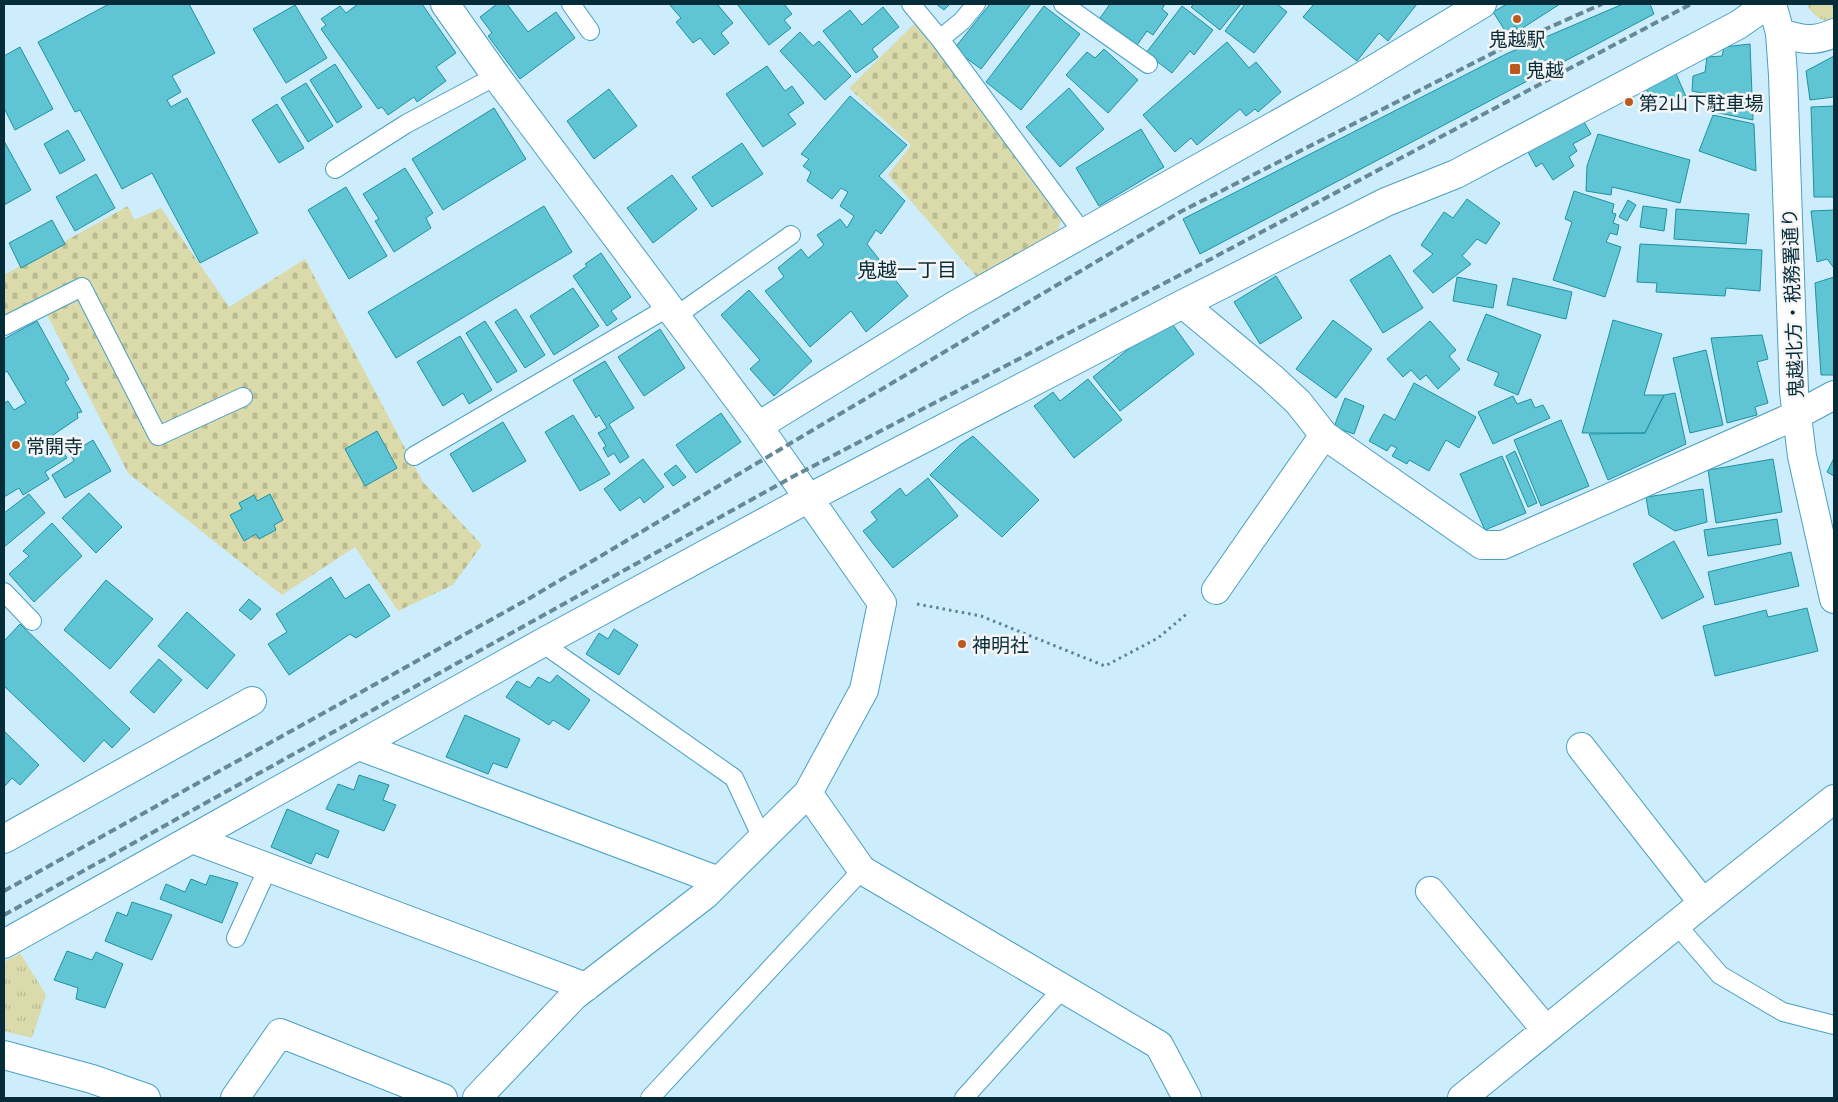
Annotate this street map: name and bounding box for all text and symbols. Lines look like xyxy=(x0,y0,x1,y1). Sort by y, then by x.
marker: 鬼越駅 xyxy=(1511,13,1523,25)
place label: 鬼越駅 xyxy=(1488,24,1546,53)
place label: 鬼越 xyxy=(1526,55,1564,84)
marker: 鬼越 xyxy=(1508,62,1522,76)
place label: 第2山下駐車場 xyxy=(1639,88,1764,117)
marker: 第2山下駐車場 xyxy=(1623,96,1635,108)
street label: 鬼越北方・税務署通り xyxy=(1774,208,1810,398)
district label: 鬼越一丁目 xyxy=(857,254,957,285)
place label: 常開寺 xyxy=(26,431,83,460)
marker: 常開寺 xyxy=(10,439,22,451)
place label: 神明社 xyxy=(972,630,1029,659)
marker: 神明社 xyxy=(956,638,968,650)

